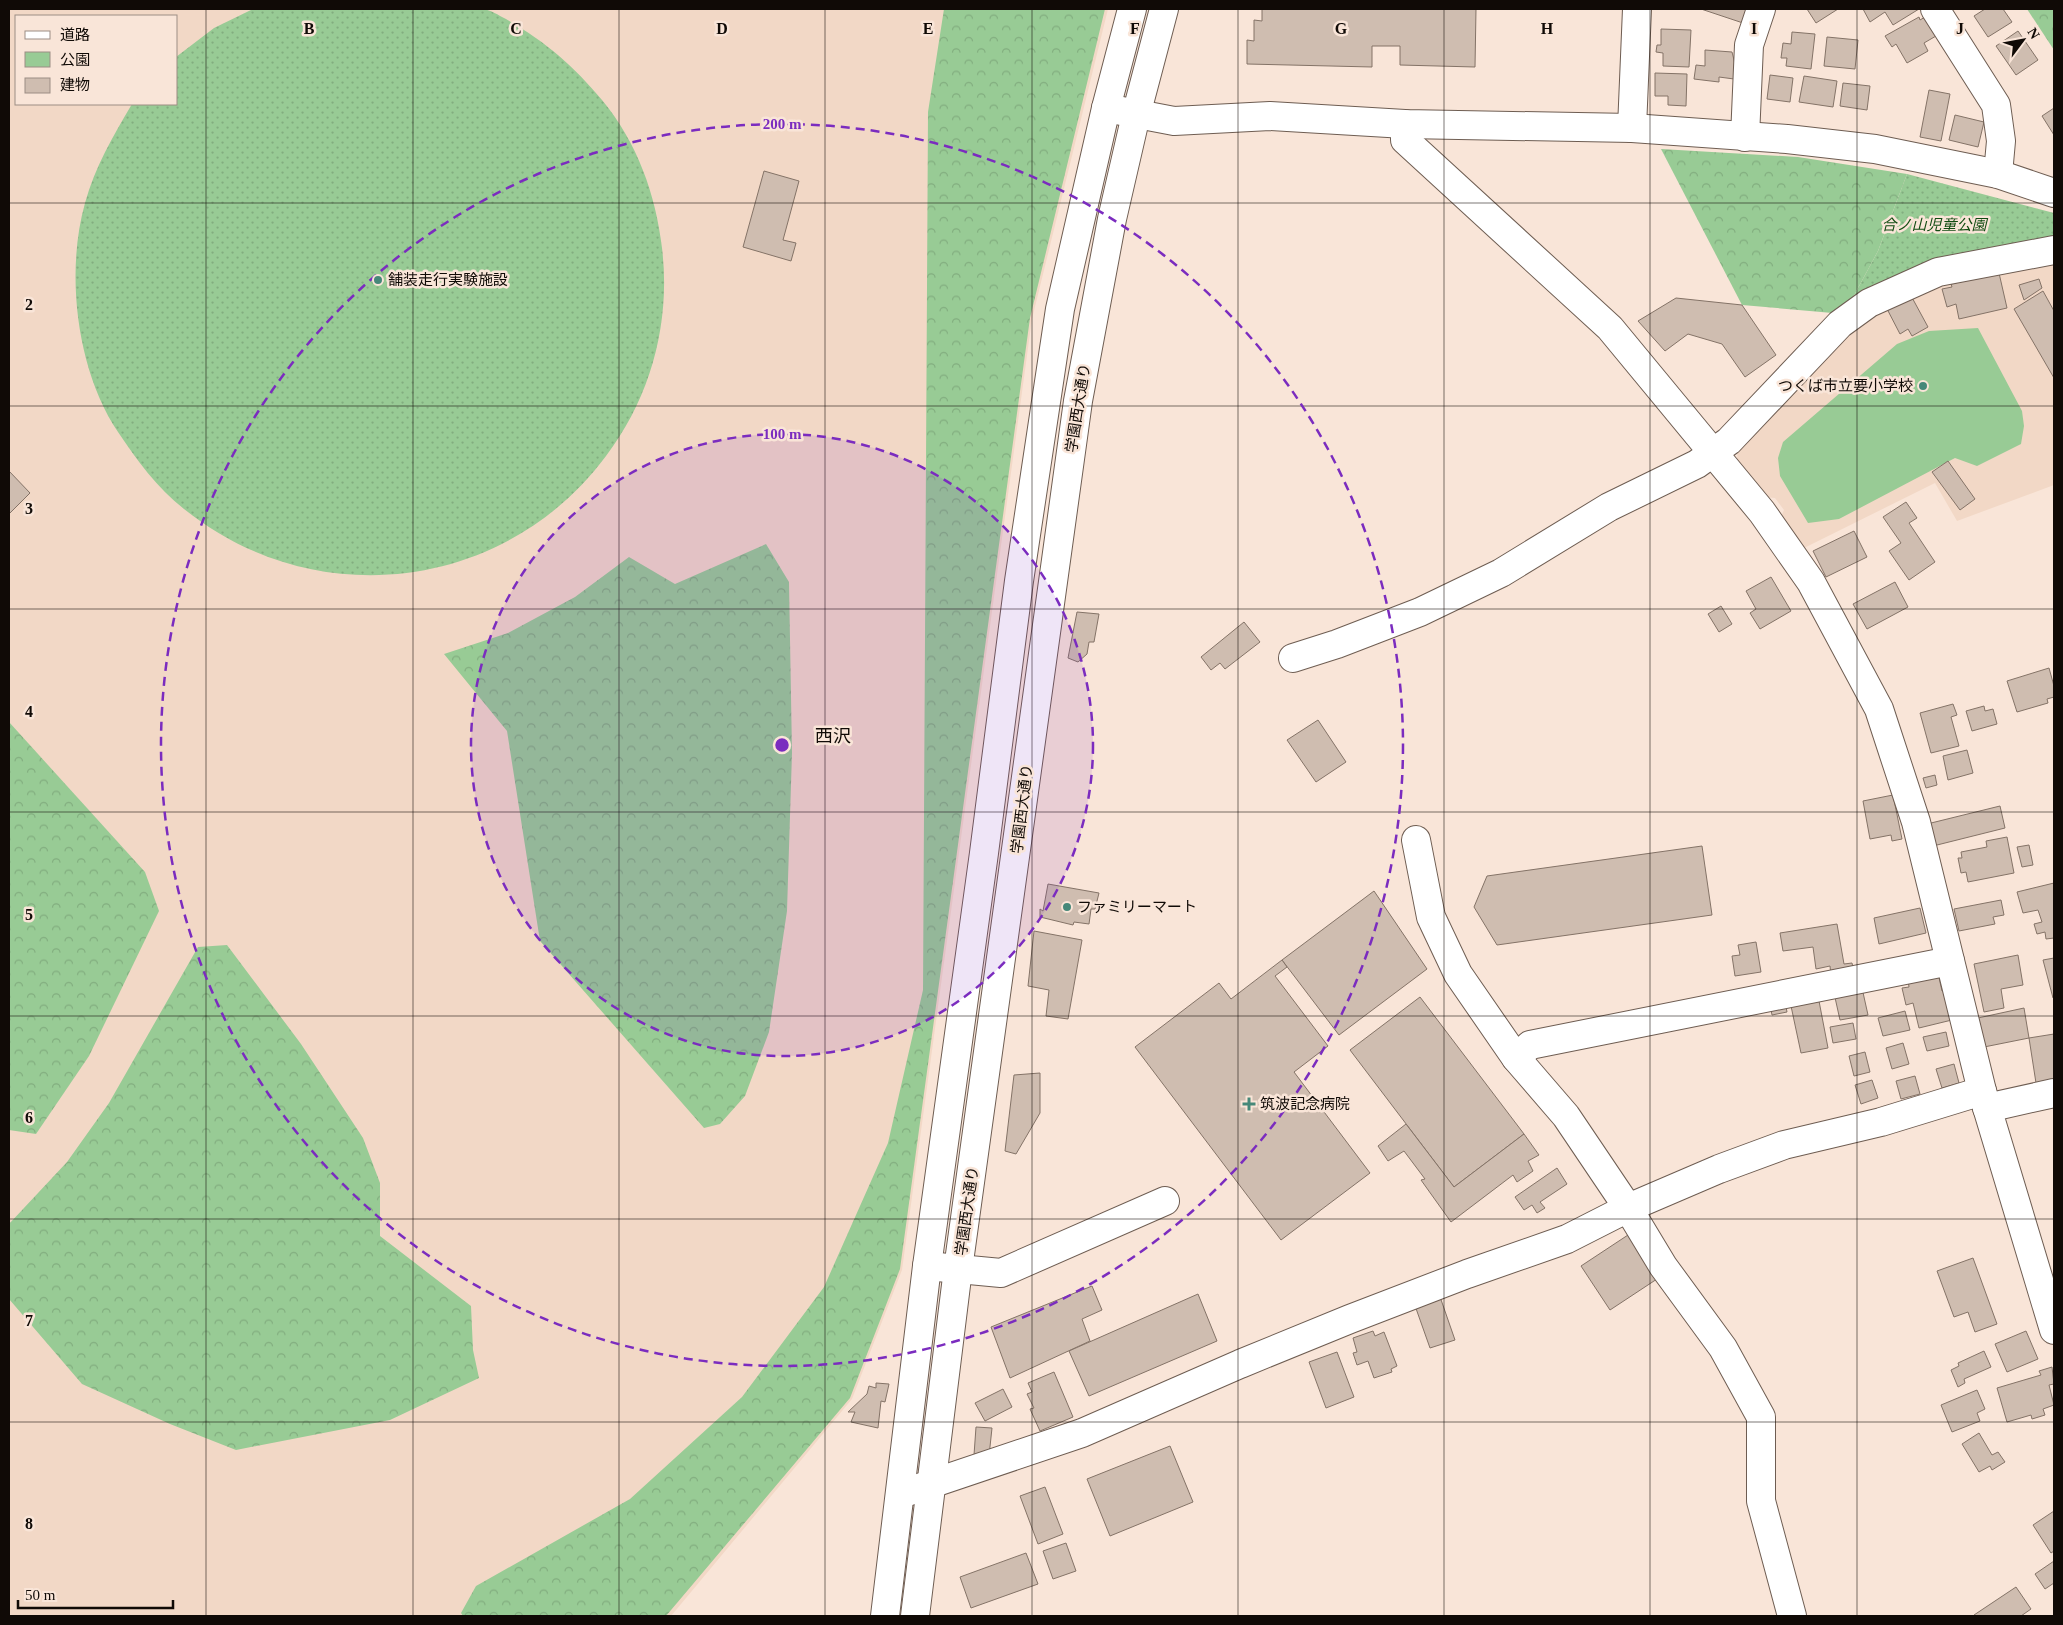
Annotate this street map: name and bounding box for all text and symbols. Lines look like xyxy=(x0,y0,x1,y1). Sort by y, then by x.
legend xyxy=(15,15,178,105)
north arrow xyxy=(1998,15,2048,65)
text: B xyxy=(304,20,315,37)
text: C xyxy=(510,20,522,37)
text: D xyxy=(716,20,728,37)
text: E xyxy=(923,20,933,37)
text: F xyxy=(1130,20,1140,37)
text: G xyxy=(1335,20,1348,37)
text: H xyxy=(1541,20,1554,37)
text: I xyxy=(1751,20,1757,37)
text: J xyxy=(1956,20,1964,37)
text: N xyxy=(2025,25,2043,42)
text: 道路 xyxy=(60,27,90,43)
text: 公園 xyxy=(60,52,90,68)
text: 建物 xyxy=(60,77,90,93)
text: 200 m xyxy=(763,116,802,132)
park label: 合ノ山児童公園 xyxy=(1881,217,1988,233)
place label: 舗装走行実験施設 xyxy=(388,271,508,288)
marker: 舗装走行実験施設 xyxy=(372,274,384,286)
text: 2 xyxy=(25,296,33,313)
street label: 学園西大通り xyxy=(1063,362,1093,454)
place label: つくば市立要小学校 xyxy=(1778,378,1913,394)
marker: つくば市立要小学校 xyxy=(1917,380,1929,392)
text: 100 m xyxy=(763,426,802,442)
text: 3 xyxy=(25,500,33,517)
text: 4 xyxy=(25,703,33,720)
district label: 西沢 xyxy=(815,726,851,746)
centre of rings xyxy=(773,736,791,754)
street label: 学園西大通り xyxy=(1009,763,1035,855)
place label: ファミリーマート xyxy=(1077,899,1197,915)
marker: ファミリーマート xyxy=(1061,901,1073,913)
text: 5 xyxy=(25,906,33,923)
place label: 筑波記念病院 xyxy=(1260,1096,1350,1112)
marker: 筑波記念病院 xyxy=(1242,1097,1256,1111)
text: 6 xyxy=(25,1109,33,1126)
street label: 学園西大通り xyxy=(953,1165,981,1257)
text: 7 xyxy=(25,1312,33,1329)
text: 8 xyxy=(25,1515,33,1532)
scale bar xyxy=(18,1578,172,1610)
text: 50 m xyxy=(25,1587,56,1603)

